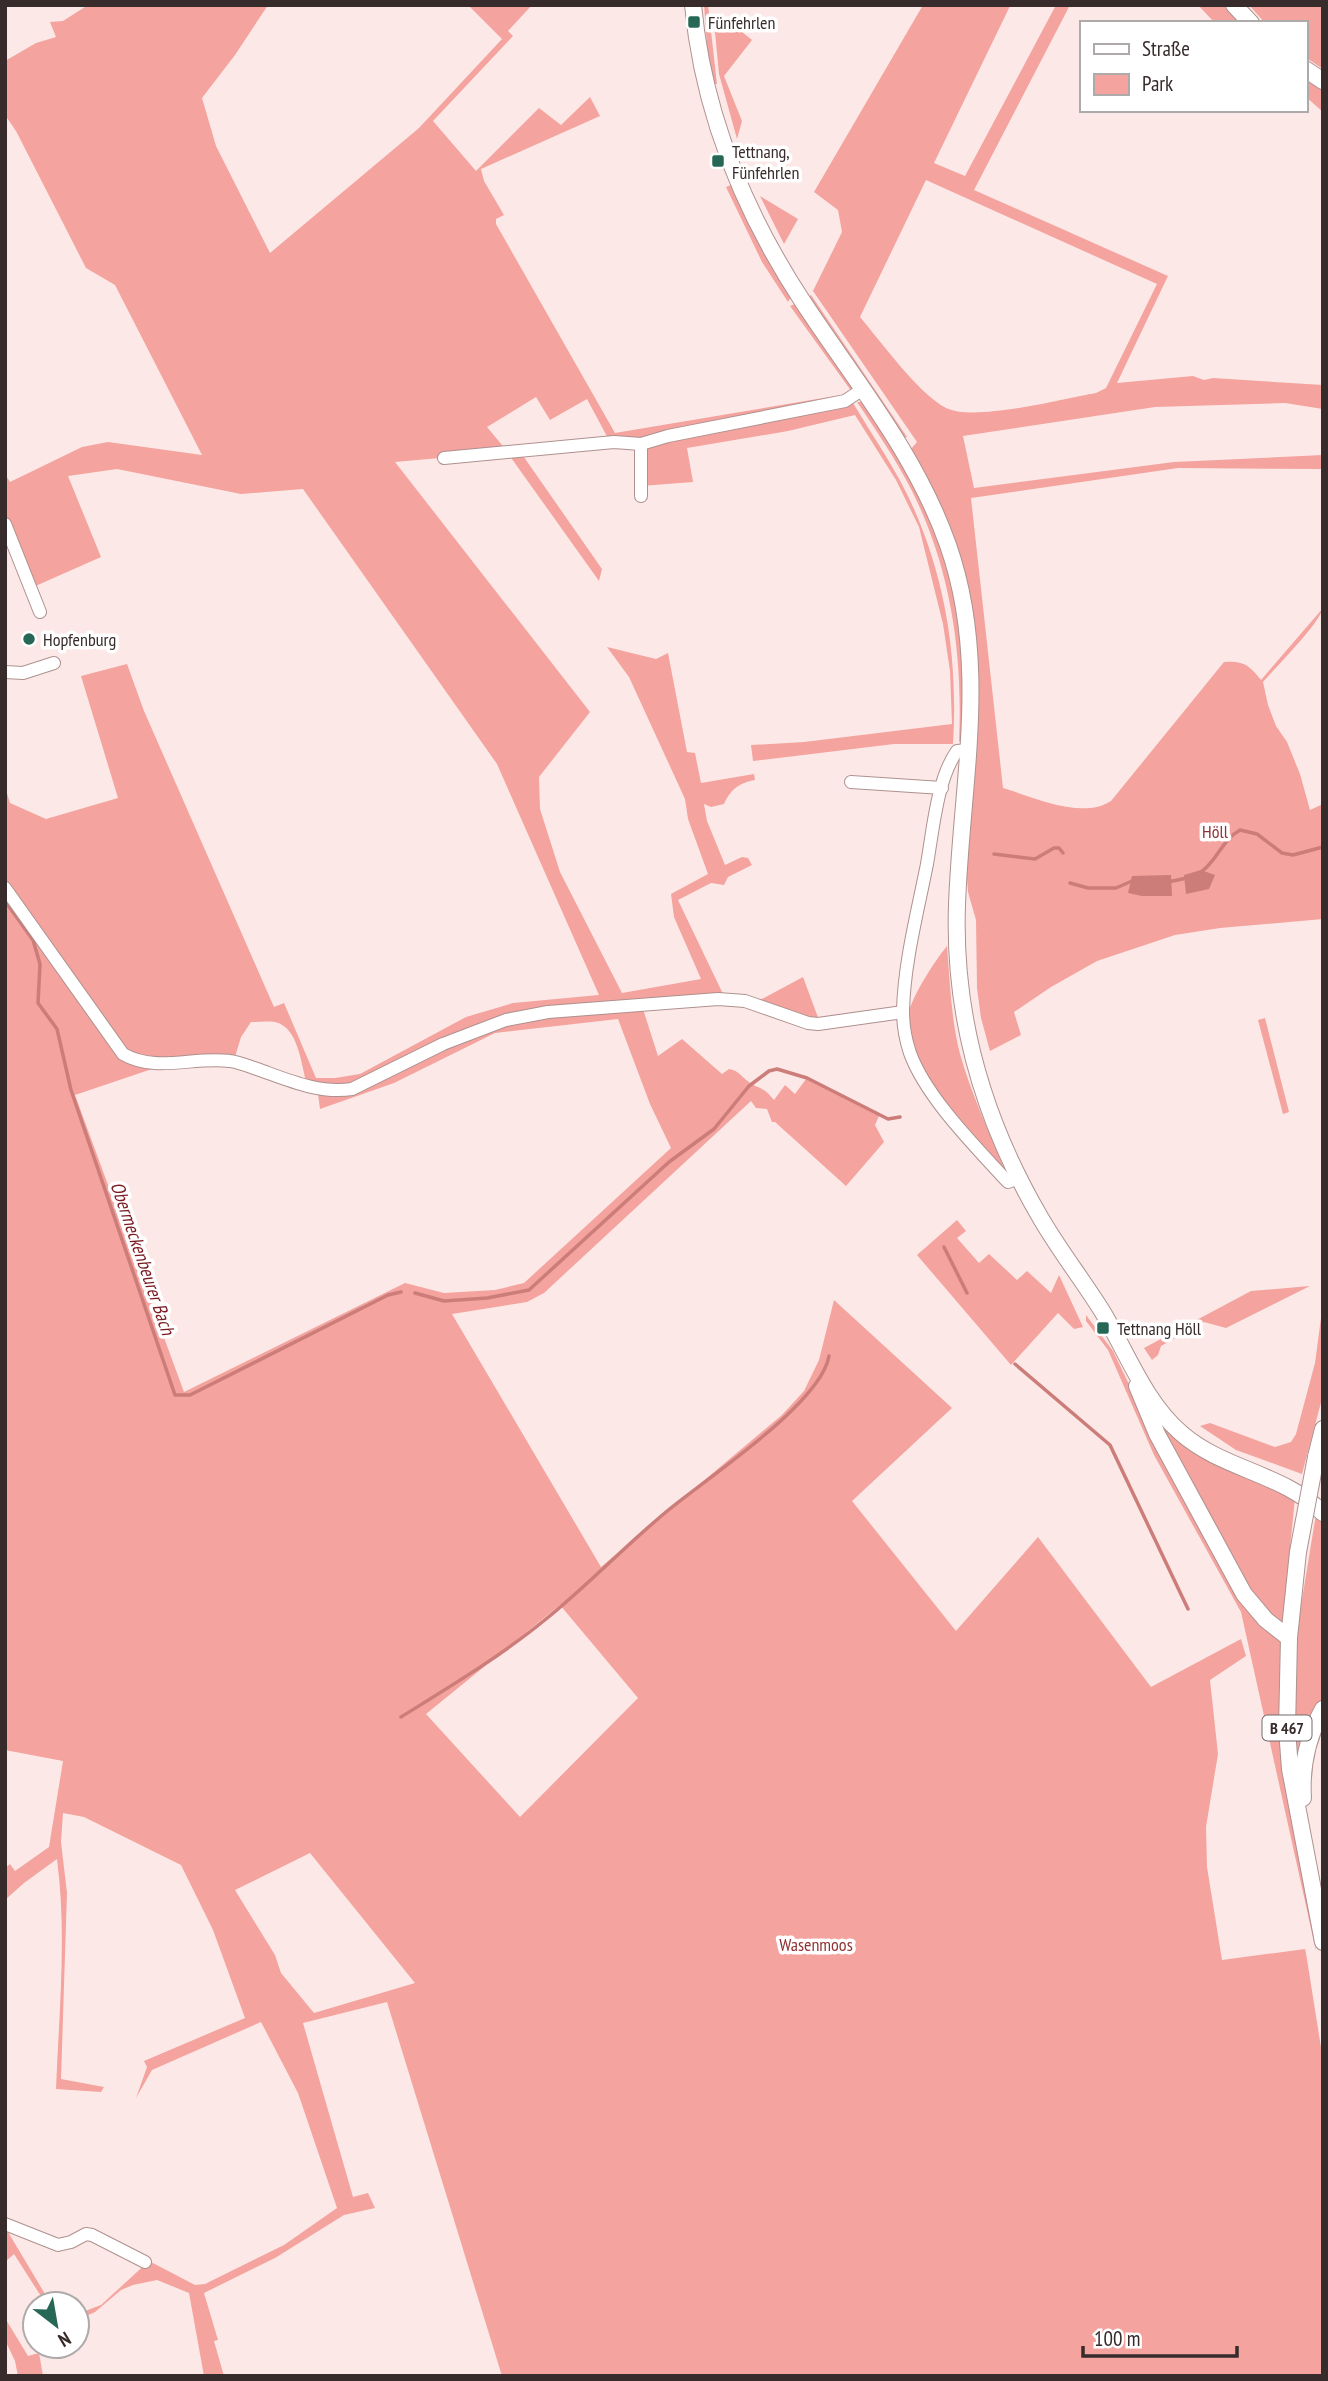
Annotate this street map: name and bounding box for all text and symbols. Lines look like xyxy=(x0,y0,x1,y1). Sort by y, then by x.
place label: Fünfehrlen xyxy=(708,11,775,34)
marker: Fünfehrlen xyxy=(686,14,702,30)
legend xyxy=(1080,21,1307,112)
text: Straße xyxy=(1142,35,1190,62)
text: Park xyxy=(1142,70,1173,97)
place label: Tettnang, Fünfehrlen xyxy=(732,140,799,184)
marker: Tettnang, Fünfehrlen xyxy=(710,153,726,169)
place label: Hopfenburg xyxy=(43,628,116,651)
marker: Hopfenburg xyxy=(21,631,37,647)
park label: Höll xyxy=(1202,820,1229,843)
water label: Obermeckenbeurer Bach xyxy=(106,1178,181,1339)
place label: Tettnang Höll xyxy=(1117,1317,1202,1340)
marker: Tettnang Höll xyxy=(1095,1320,1111,1336)
road number: B 467 xyxy=(1262,1716,1312,1740)
park label: Wasenmoos xyxy=(779,1933,853,1956)
north arrow xyxy=(21,2290,91,2360)
scale bar xyxy=(1083,2314,1237,2358)
text: 100 m xyxy=(1094,2325,1140,2352)
text: N xyxy=(54,2327,75,2353)

